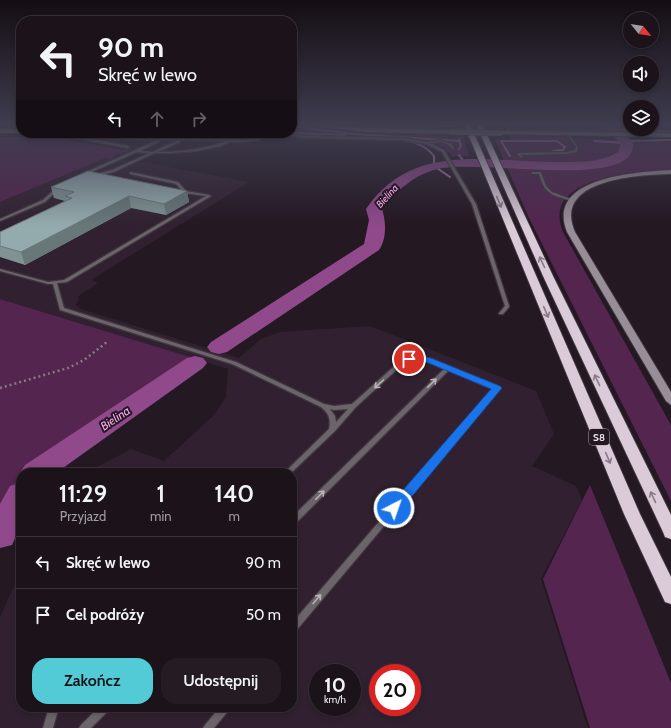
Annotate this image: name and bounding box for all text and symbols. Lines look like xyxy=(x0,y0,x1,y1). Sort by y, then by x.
north arrow xyxy=(623,12,659,48)
map controls xyxy=(623,12,659,136)
text: 90 m xyxy=(98,30,164,64)
icon: left xyxy=(32,32,84,84)
button: sound xyxy=(623,56,659,92)
text: Skręć w lewo xyxy=(98,64,197,86)
button: layers xyxy=(623,100,659,136)
icon: left xyxy=(104,108,126,130)
icon: ahead xyxy=(146,108,168,130)
icon: right xyxy=(188,108,210,130)
water label: Bielina xyxy=(373,181,401,211)
one-way arrow xyxy=(496,196,504,208)
one-way arrow xyxy=(538,257,545,269)
one-way arrow xyxy=(543,306,550,318)
pin xyxy=(392,342,426,376)
icon: arrive xyxy=(398,348,420,370)
one-way arrow xyxy=(593,374,600,386)
one-way arrow xyxy=(427,378,437,388)
one-way arrow xyxy=(374,379,384,388)
water label: Bielina xyxy=(97,403,133,433)
road number: S8 xyxy=(589,429,609,445)
one-way arrow xyxy=(604,451,612,463)
text: 11:29 xyxy=(59,479,107,508)
text: 1 xyxy=(156,479,165,508)
text: 140 xyxy=(214,479,254,508)
position arrow xyxy=(373,487,415,529)
one-way arrow xyxy=(315,490,325,500)
one-way arrow xyxy=(649,492,656,504)
text: Przyjazd xyxy=(60,508,106,524)
text: min xyxy=(150,508,171,524)
text: m xyxy=(228,508,240,524)
icon: left xyxy=(32,552,54,574)
text: Skręć w lewo xyxy=(66,554,150,572)
text: 90 m xyxy=(245,554,281,572)
one-way arrow xyxy=(313,594,322,605)
icon: arrive xyxy=(32,604,54,626)
text: Cel podróży xyxy=(66,606,144,624)
text: 50 m xyxy=(246,606,281,624)
button: Zakończ xyxy=(32,658,153,704)
button: Udostępnij xyxy=(161,658,281,704)
speed limit sign: 20 xyxy=(369,664,421,716)
text: 10 xyxy=(324,673,346,697)
text: km/h xyxy=(324,693,346,706)

